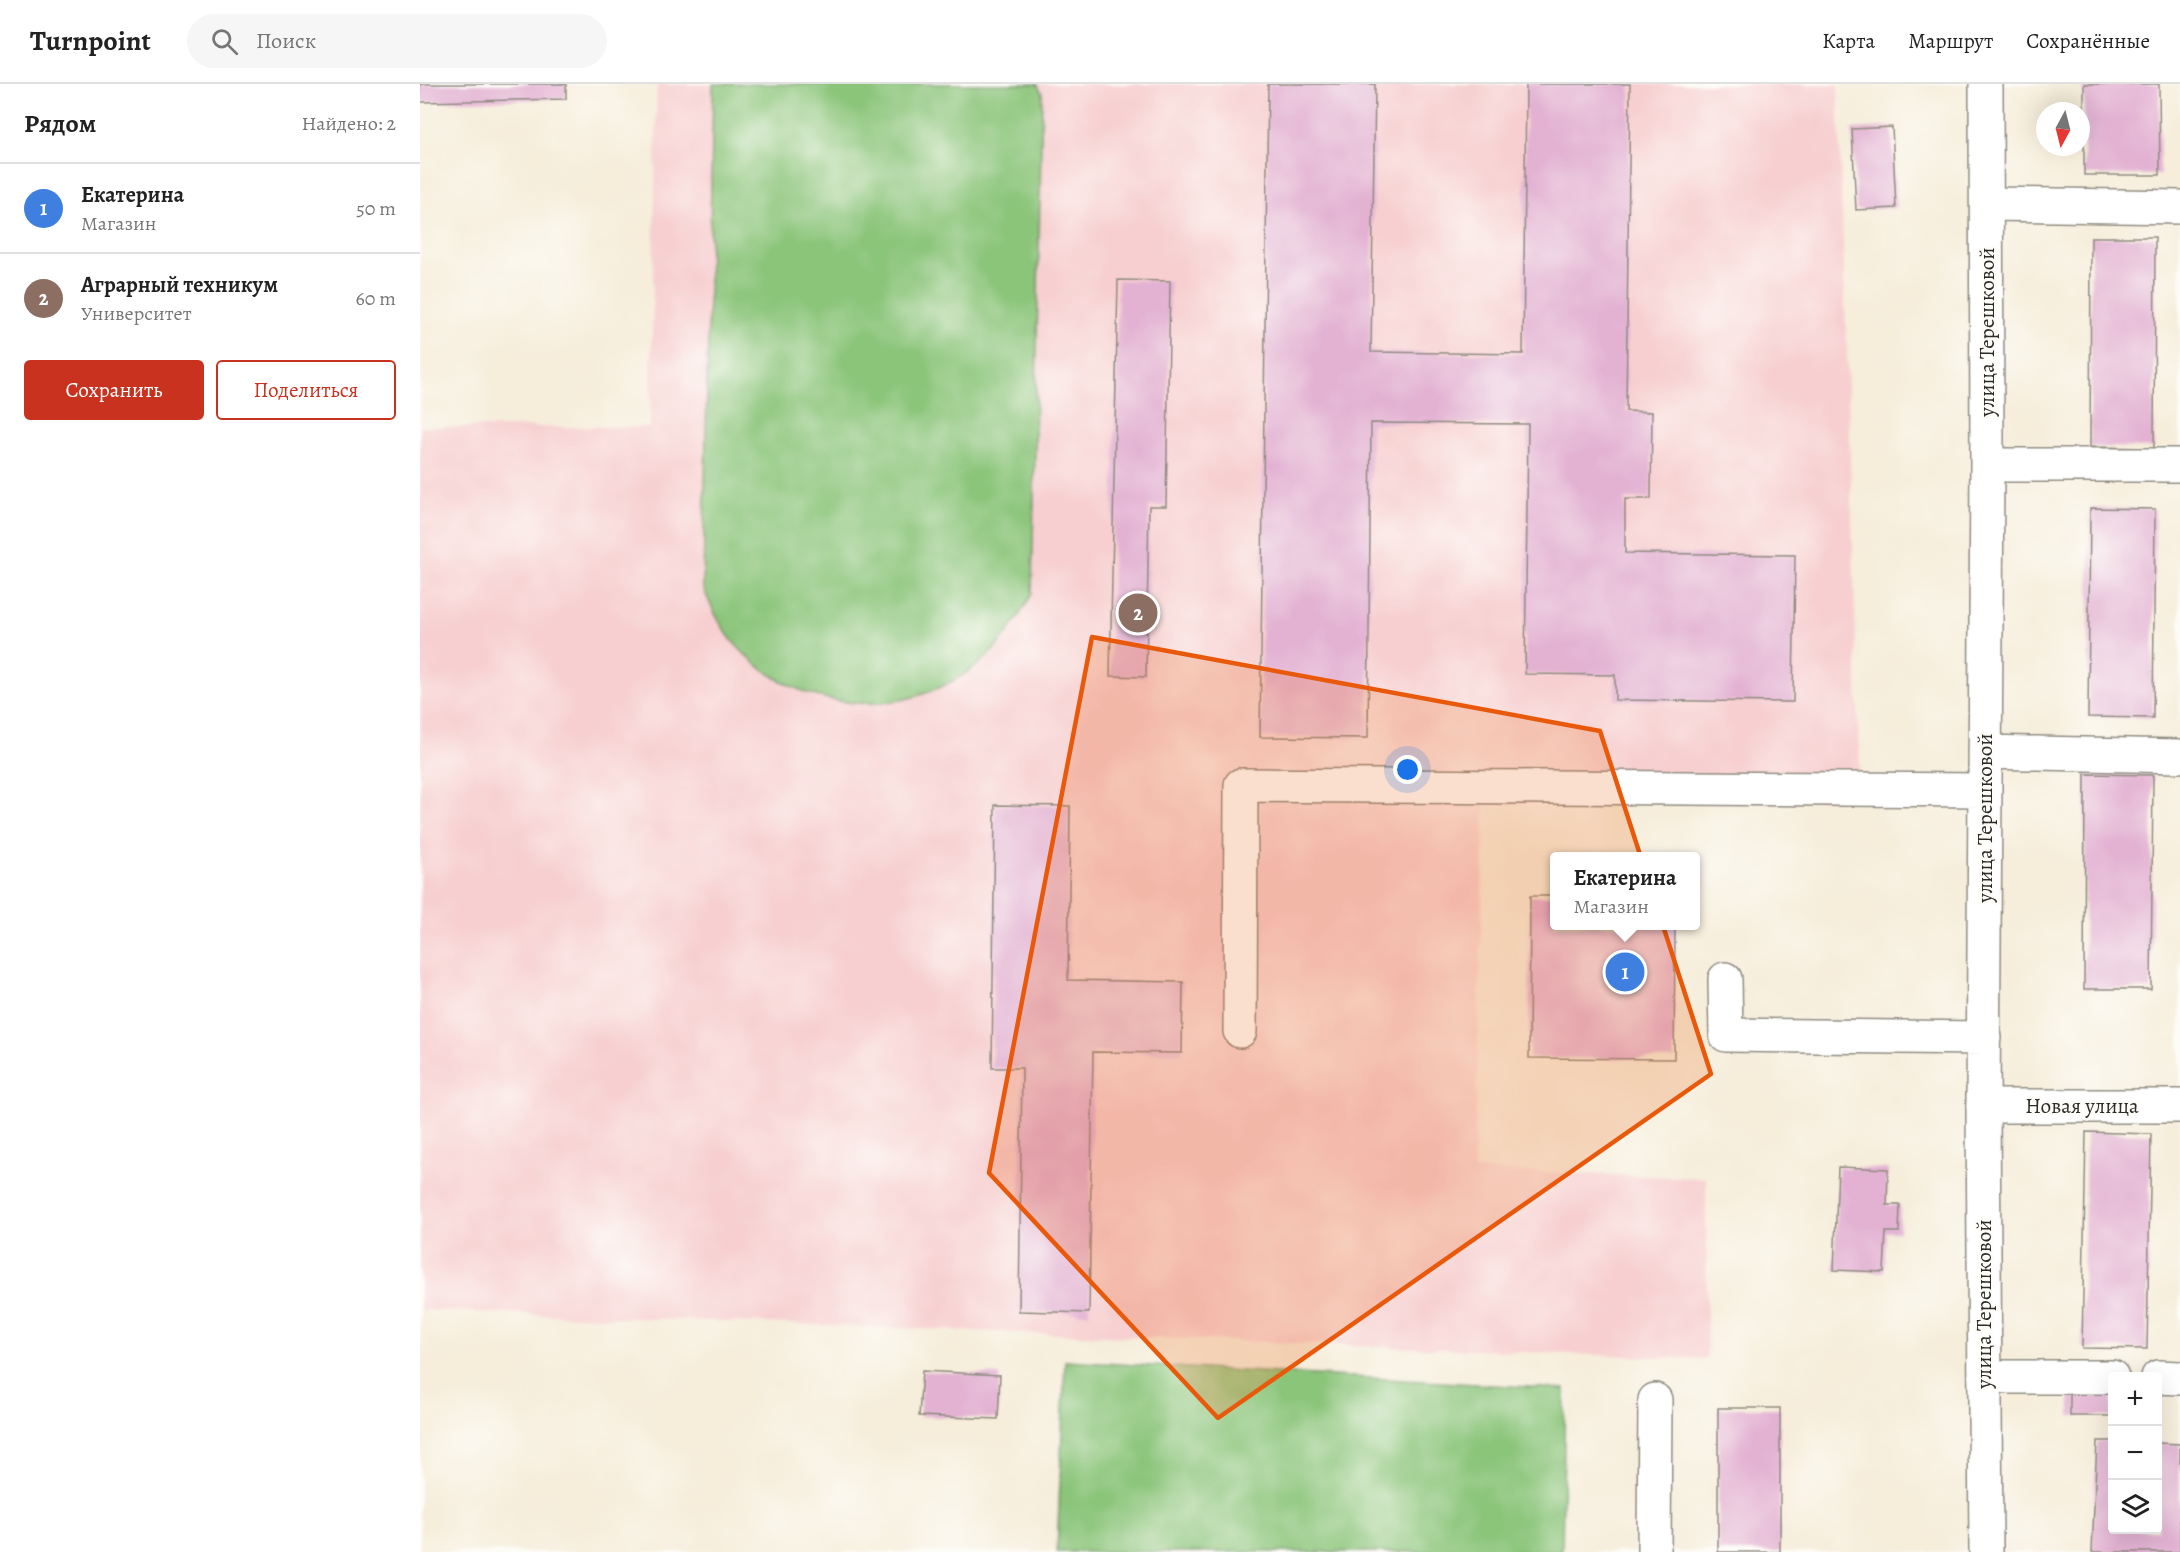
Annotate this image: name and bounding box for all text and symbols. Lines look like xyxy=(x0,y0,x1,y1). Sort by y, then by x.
search box xyxy=(187,14,607,68)
text: Turnpoint xyxy=(30,22,151,60)
icon: search xyxy=(208,25,241,58)
text: Поиск xyxy=(256,26,316,56)
text: Карта xyxy=(1822,27,1875,55)
text: Маршрут xyxy=(1908,27,1993,55)
text: Сохранённые xyxy=(2026,27,2150,55)
north arrow xyxy=(2036,102,2090,156)
text: Рядом xyxy=(24,106,96,141)
text: Найдено: 2 xyxy=(301,110,396,137)
text: Екатерина xyxy=(81,180,184,210)
text: 1 xyxy=(40,195,47,222)
text: 50 m xyxy=(356,195,396,222)
text: Магазин xyxy=(81,210,156,237)
street label: улица Терешковой xyxy=(1973,247,2001,418)
text: Аграрный техникум xyxy=(81,270,278,300)
text: 2 xyxy=(39,285,48,312)
text: 60 m xyxy=(356,285,396,312)
text: Университет xyxy=(81,300,192,327)
button: Сохранить xyxy=(24,360,204,420)
button: Поделиться xyxy=(216,360,396,420)
pin: 2 xyxy=(1118,590,1158,636)
street label: улица Терешковой xyxy=(1971,733,1999,904)
your location xyxy=(1393,755,1422,784)
popup xyxy=(1550,852,1700,930)
text: Екатерина xyxy=(1573,863,1677,893)
text: Магазин xyxy=(1573,893,1649,920)
pin: 1 xyxy=(1606,950,1644,994)
street label: Новая улица xyxy=(2025,1092,2139,1120)
street label: улица Терешковой xyxy=(1970,1219,1998,1390)
map controls xyxy=(2108,1372,2162,1534)
button: + xyxy=(2108,1372,2162,1426)
button: − xyxy=(2108,1426,2162,1480)
button: layers xyxy=(2108,1480,2162,1534)

